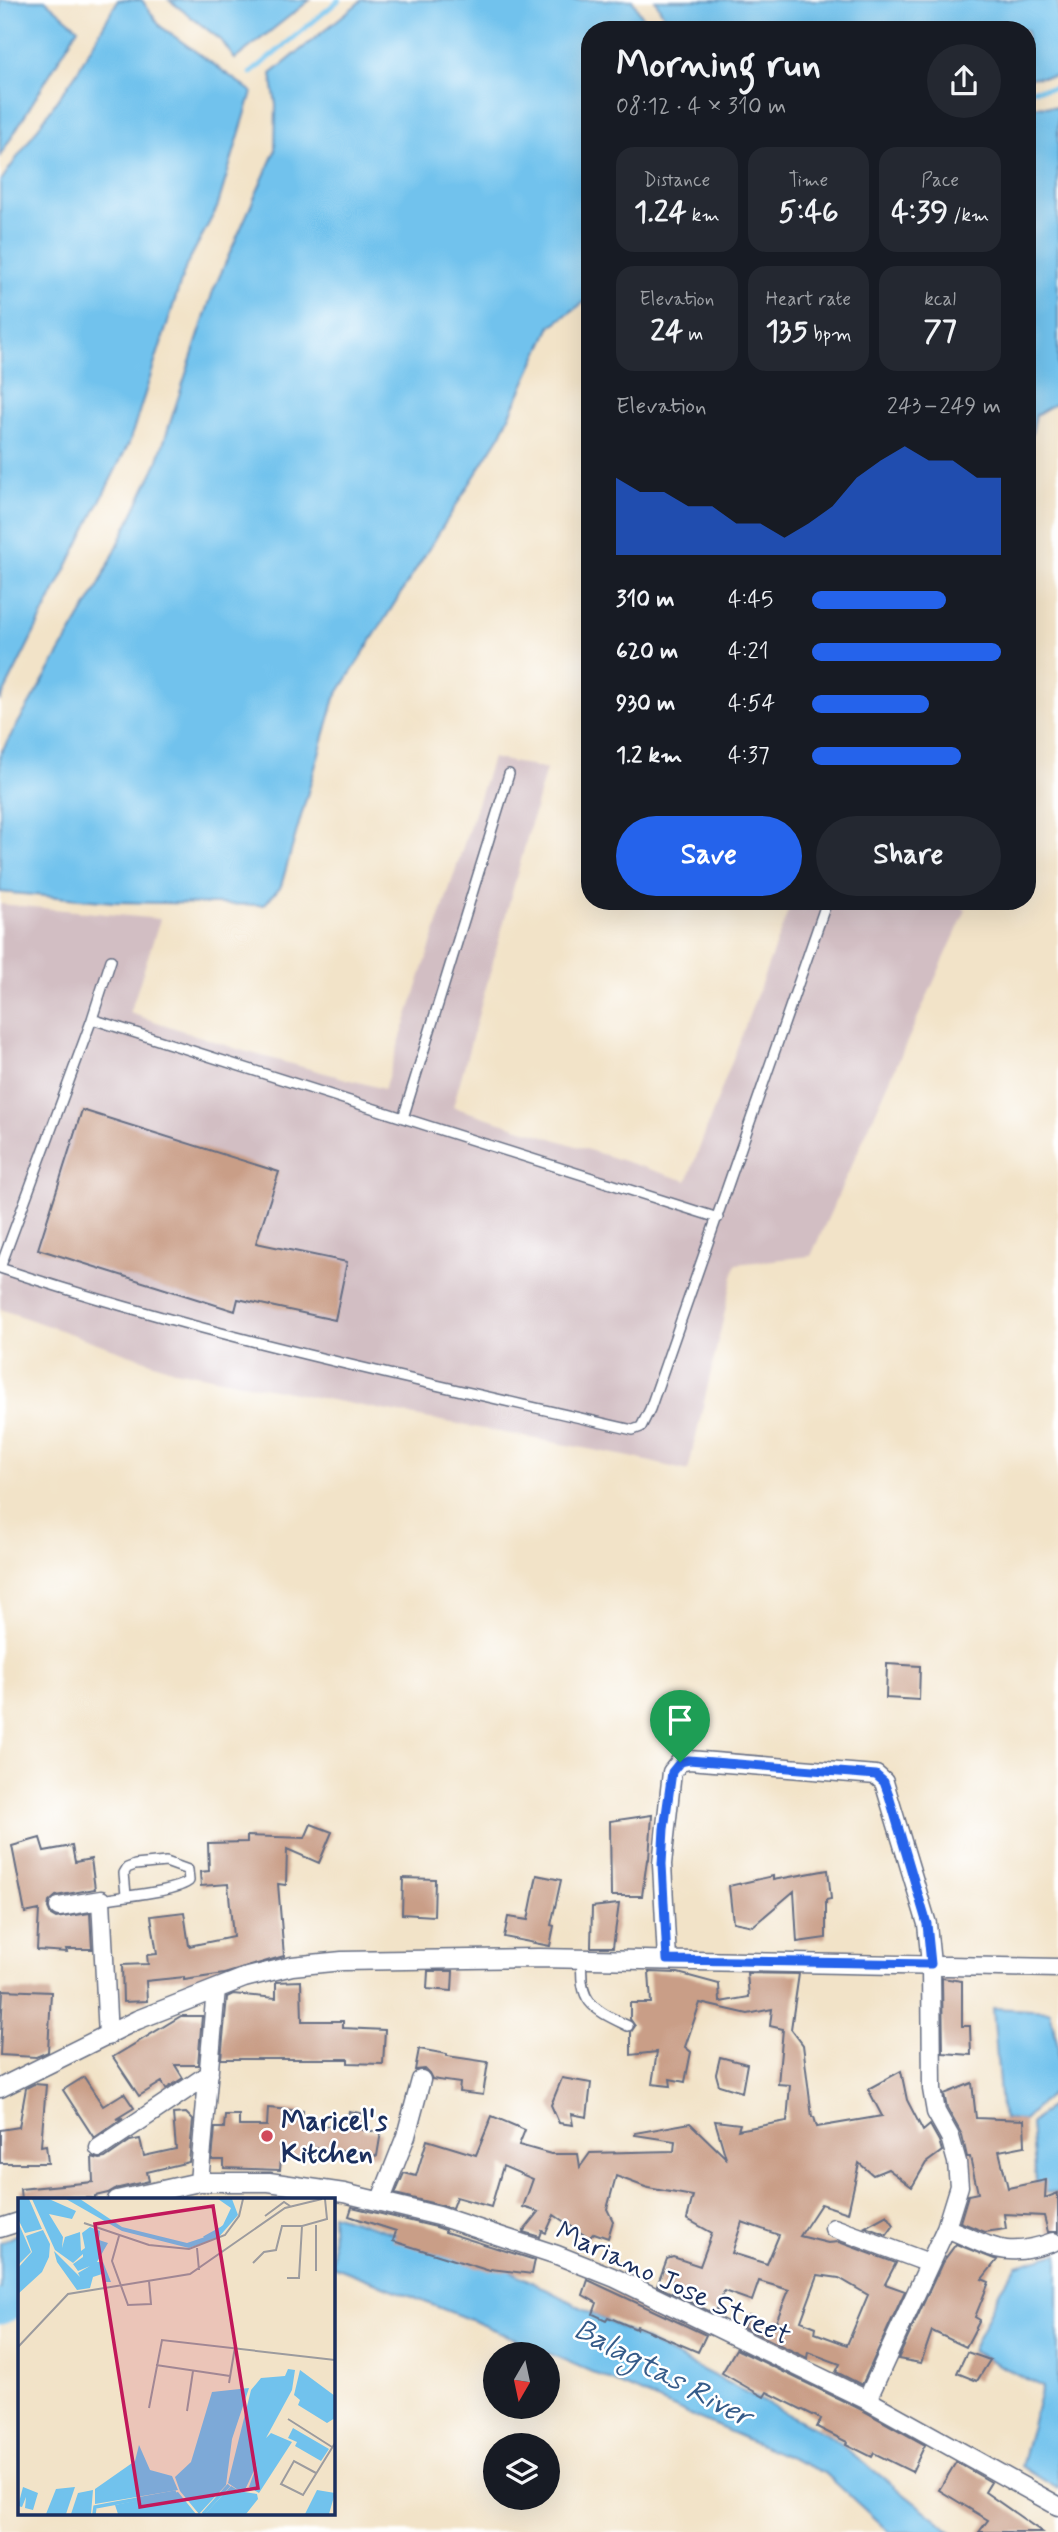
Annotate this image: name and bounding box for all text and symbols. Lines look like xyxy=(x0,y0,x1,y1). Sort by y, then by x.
text: Morning run xyxy=(616,41,821,90)
button: share xyxy=(927,44,1001,118)
text: 08:12 · 4 × 310 m xyxy=(616,92,786,122)
text: Distance xyxy=(643,168,710,193)
text: Time xyxy=(789,168,828,193)
text: Pace xyxy=(921,168,959,193)
text: 1.24 xyxy=(634,193,687,232)
text: 5:46 xyxy=(778,193,839,232)
text: 4:39 xyxy=(891,193,948,232)
text: km xyxy=(687,203,720,228)
text: /km xyxy=(948,203,989,228)
text: Elevation xyxy=(639,287,714,312)
text: Heart rate xyxy=(766,287,851,312)
text: kcal xyxy=(924,287,956,312)
text: 24 xyxy=(650,312,683,351)
text: 135 xyxy=(765,312,808,351)
text: 77 xyxy=(924,312,957,351)
text: m xyxy=(683,322,703,347)
text: bpm xyxy=(808,322,852,347)
text: Elevation xyxy=(616,392,707,422)
text: 243–249 m xyxy=(887,392,1001,422)
text: 310 m xyxy=(616,585,675,615)
text: 4:45 xyxy=(728,585,773,615)
text: 620 m xyxy=(616,637,678,667)
text: 4:21 xyxy=(728,637,769,667)
text: 930 m xyxy=(616,689,675,719)
text: 4:54 xyxy=(728,689,775,719)
text: 1.2 km xyxy=(616,741,682,771)
text: 4:37 xyxy=(728,741,770,771)
button: Save xyxy=(616,816,802,896)
button: Share xyxy=(816,816,1001,896)
pin xyxy=(650,1690,710,1762)
icon: arrive xyxy=(661,1701,699,1739)
place label: Maricel's Kitchen xyxy=(281,2104,388,2173)
marker: Maricel's Kitchen xyxy=(259,2128,275,2144)
inset map xyxy=(18,2198,334,2514)
street label: Mariano Jose Street xyxy=(549,2214,797,2355)
water label: Balagtas River xyxy=(565,2310,761,2441)
north arrow xyxy=(483,2342,560,2418)
map controls xyxy=(483,2342,560,2510)
button: layers xyxy=(483,2433,560,2510)

